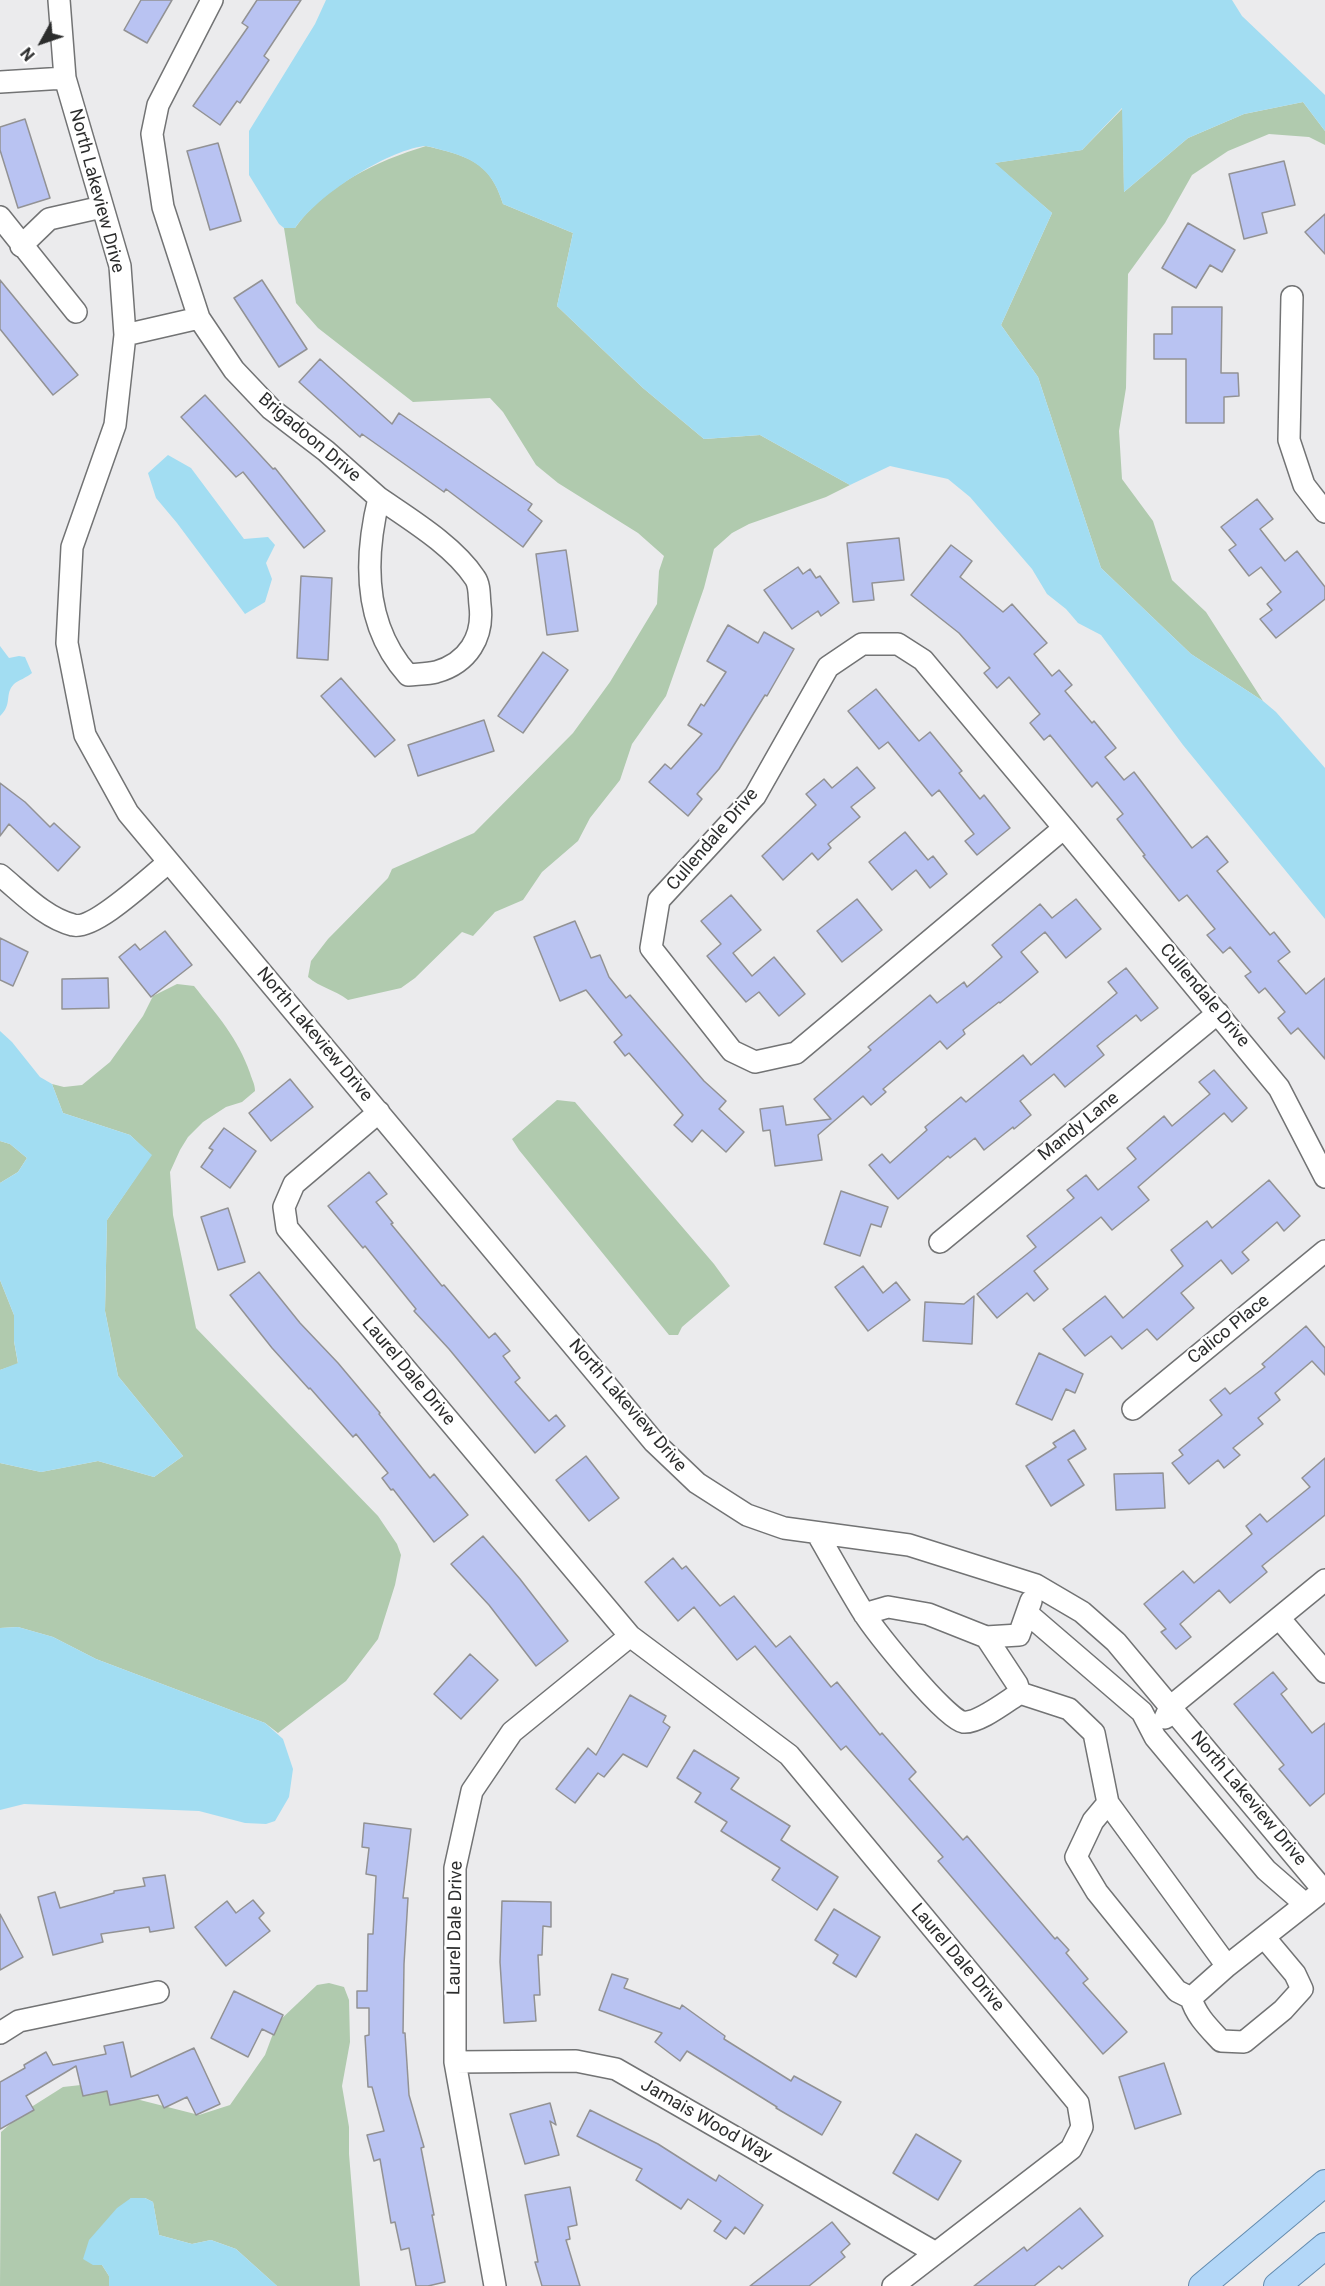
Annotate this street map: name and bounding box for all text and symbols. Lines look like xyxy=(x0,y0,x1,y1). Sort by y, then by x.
north arrow xyxy=(12,12,72,72)
text: N xyxy=(17,43,39,64)
street label: North Lakeview Drive xyxy=(64,107,128,275)
street label: Brigadoon Drive xyxy=(253,389,365,487)
street label: Cullendale Drive xyxy=(663,784,763,896)
street label: Cullendale Drive xyxy=(1154,940,1254,1052)
street label: North Lakeview Drive xyxy=(251,963,377,1107)
street label: Mandy Lane xyxy=(1034,1088,1124,1166)
street label: Calico Place xyxy=(1184,1290,1274,1370)
street label: Laurel Dale Drive xyxy=(357,1314,459,1430)
street label: North Lakeview Drive xyxy=(563,1335,691,1477)
street label: North Lakeview Drive xyxy=(1185,1727,1311,1871)
street label: Laurel Dale Drive xyxy=(444,1861,468,1995)
street label: Laurel Dale Drive xyxy=(906,1900,1008,2016)
street label: Jamais Wood Way xyxy=(636,2075,776,2167)

